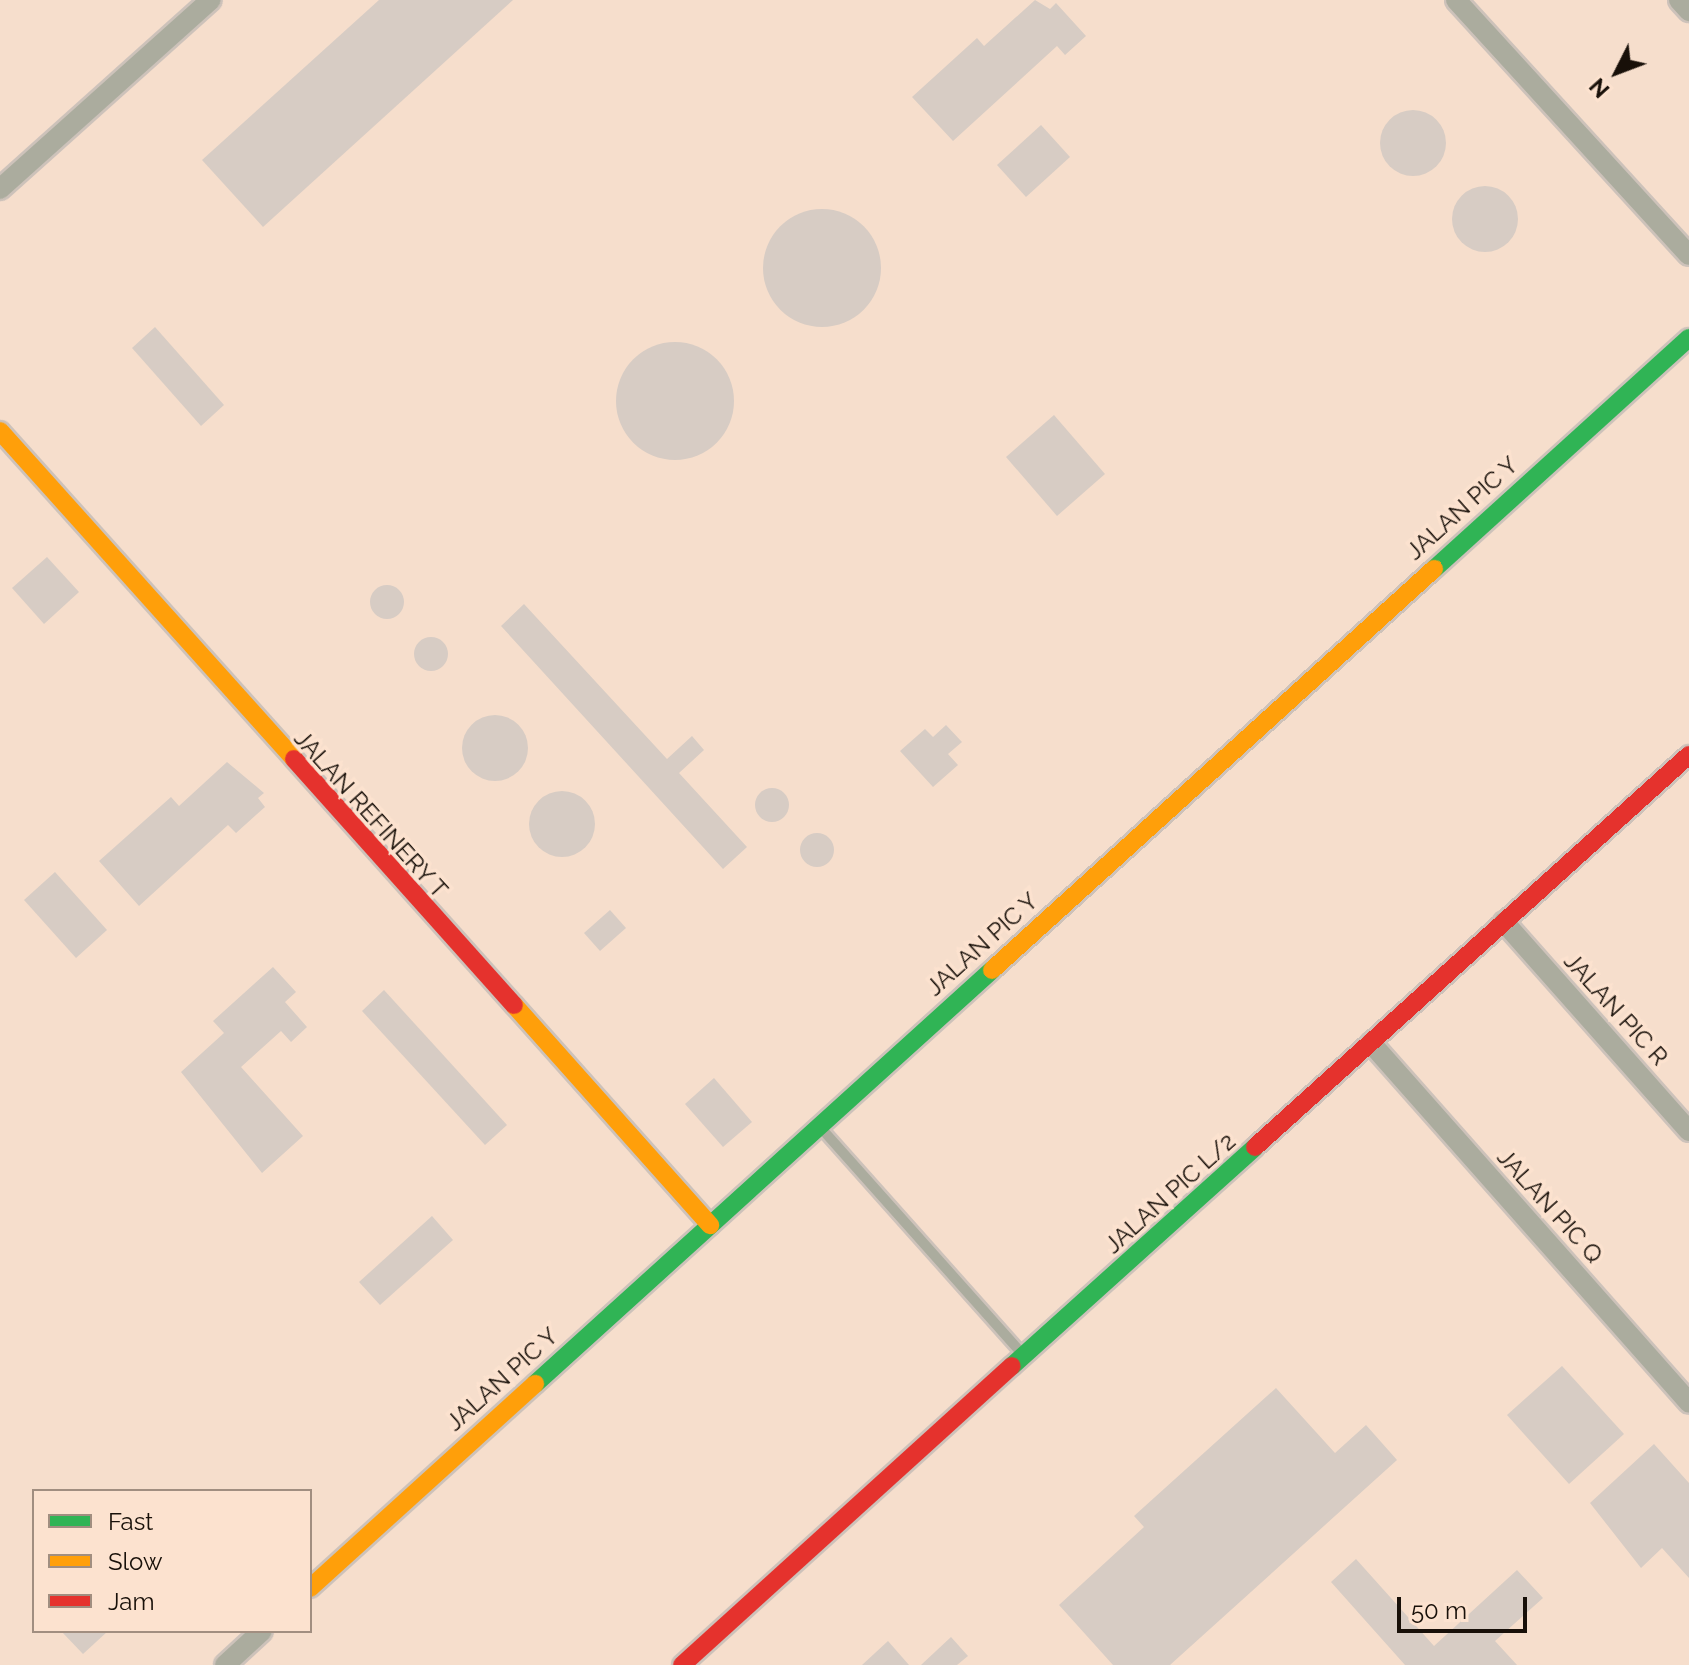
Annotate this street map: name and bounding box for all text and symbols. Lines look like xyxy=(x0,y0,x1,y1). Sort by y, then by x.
north arrow xyxy=(1577,32,1657,112)
text: N xyxy=(1584,73,1614,103)
street label: JALAN PIC Y xyxy=(1400,450,1524,566)
street label: JALAN REFINERY T xyxy=(288,724,454,904)
street label: JALAN PIC Y xyxy=(920,886,1044,1002)
street label: JALAN PIC R xyxy=(1558,947,1674,1071)
street label: JALAN PIC L/2 xyxy=(1099,1127,1241,1259)
street label: JALAN PIC Q xyxy=(1491,1143,1609,1269)
street label: JALAN PIC Y xyxy=(440,1321,564,1437)
legend xyxy=(32,1489,312,1633)
text: Fast xyxy=(108,1507,153,1536)
text: Slow xyxy=(108,1547,162,1576)
scale bar xyxy=(1401,1581,1531,1631)
text: Jam xyxy=(108,1587,154,1616)
text: 50 m xyxy=(1411,1596,1467,1625)

